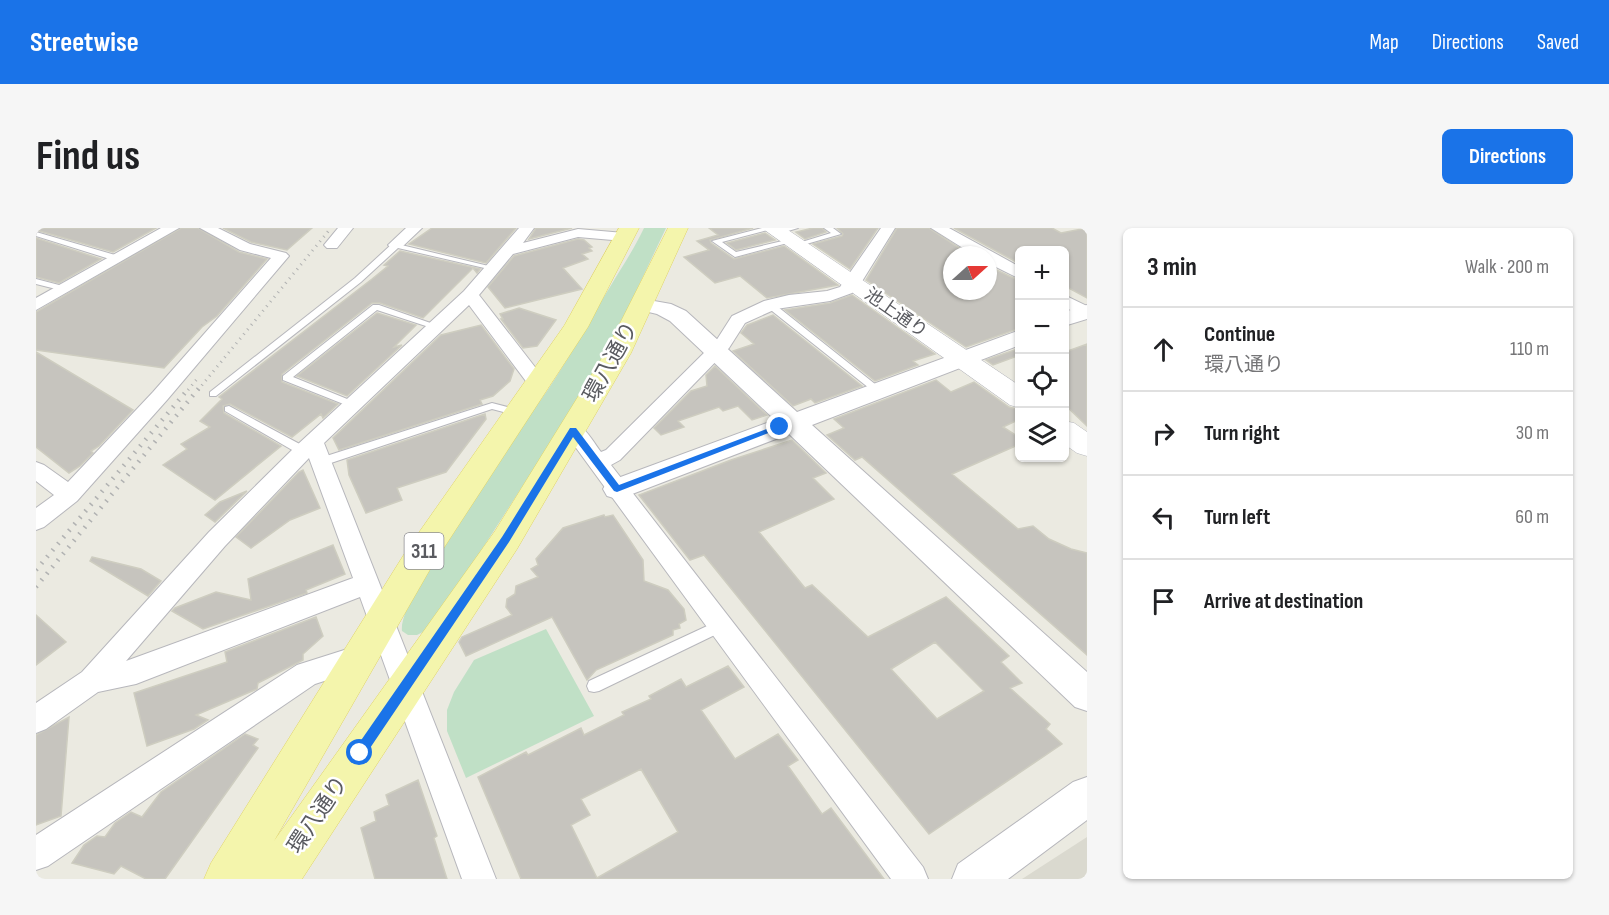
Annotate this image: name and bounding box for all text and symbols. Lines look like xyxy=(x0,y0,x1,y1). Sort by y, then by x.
text: Streetwise xyxy=(30,26,139,59)
text: Map xyxy=(1369,30,1399,55)
text: Directions xyxy=(1432,30,1504,55)
text: Saved xyxy=(1537,30,1579,55)
button: Directions xyxy=(1442,129,1573,184)
text: Find us xyxy=(36,131,140,182)
north arrow xyxy=(943,246,997,300)
map controls xyxy=(1015,246,1069,462)
button: + xyxy=(1015,246,1069,300)
text: 3 min xyxy=(1147,252,1197,283)
text: Walk · 200 m xyxy=(1465,255,1549,279)
street label: 池上通り xyxy=(860,284,932,342)
button: − xyxy=(1015,300,1069,354)
street label: 環八通り xyxy=(578,317,644,407)
text: Continue xyxy=(1204,321,1275,348)
icon: ahead xyxy=(1147,333,1180,366)
text: 110 m xyxy=(1510,337,1549,361)
text: 環八通り xyxy=(1204,353,1284,377)
button: locate xyxy=(1015,354,1069,408)
button: layers xyxy=(1015,408,1069,462)
route end xyxy=(766,413,792,439)
icon: right xyxy=(1147,417,1180,450)
text: Turn right xyxy=(1204,420,1280,447)
text: 30 m xyxy=(1516,421,1549,445)
icon: left xyxy=(1147,501,1180,534)
text: Turn left xyxy=(1204,504,1270,531)
text: 60 m xyxy=(1515,505,1549,529)
road number: 311 xyxy=(404,533,444,569)
icon: arrive xyxy=(1147,585,1180,618)
text: Arrive at destination xyxy=(1204,588,1363,615)
route start xyxy=(346,739,372,765)
street label: 環八通り xyxy=(282,771,354,859)

